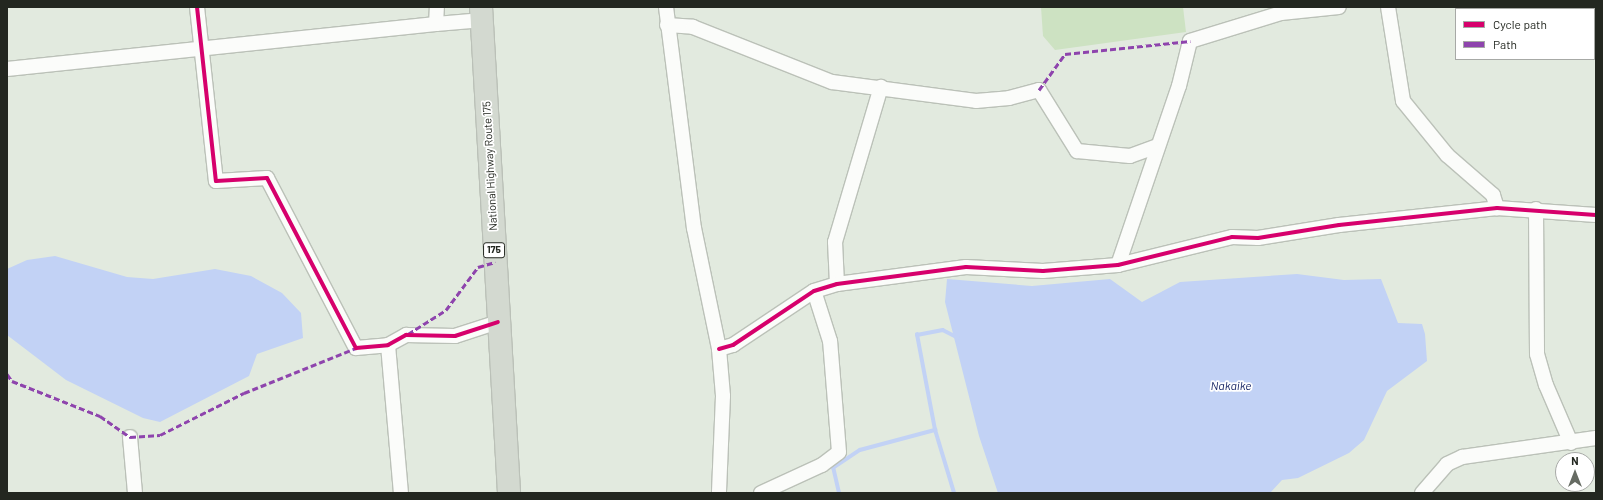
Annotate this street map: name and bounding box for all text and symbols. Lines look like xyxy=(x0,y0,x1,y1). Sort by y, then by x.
legend xyxy=(1455,8,1595,60)
text: Cycle path xyxy=(1493,17,1547,31)
text: Path xyxy=(1493,37,1517,51)
street label: National Highway Route 175 xyxy=(480,101,500,231)
road number: 175 xyxy=(483,242,505,258)
water label: Nakaike xyxy=(1210,379,1252,393)
north arrow xyxy=(1555,452,1595,492)
text: N xyxy=(1571,454,1579,467)

